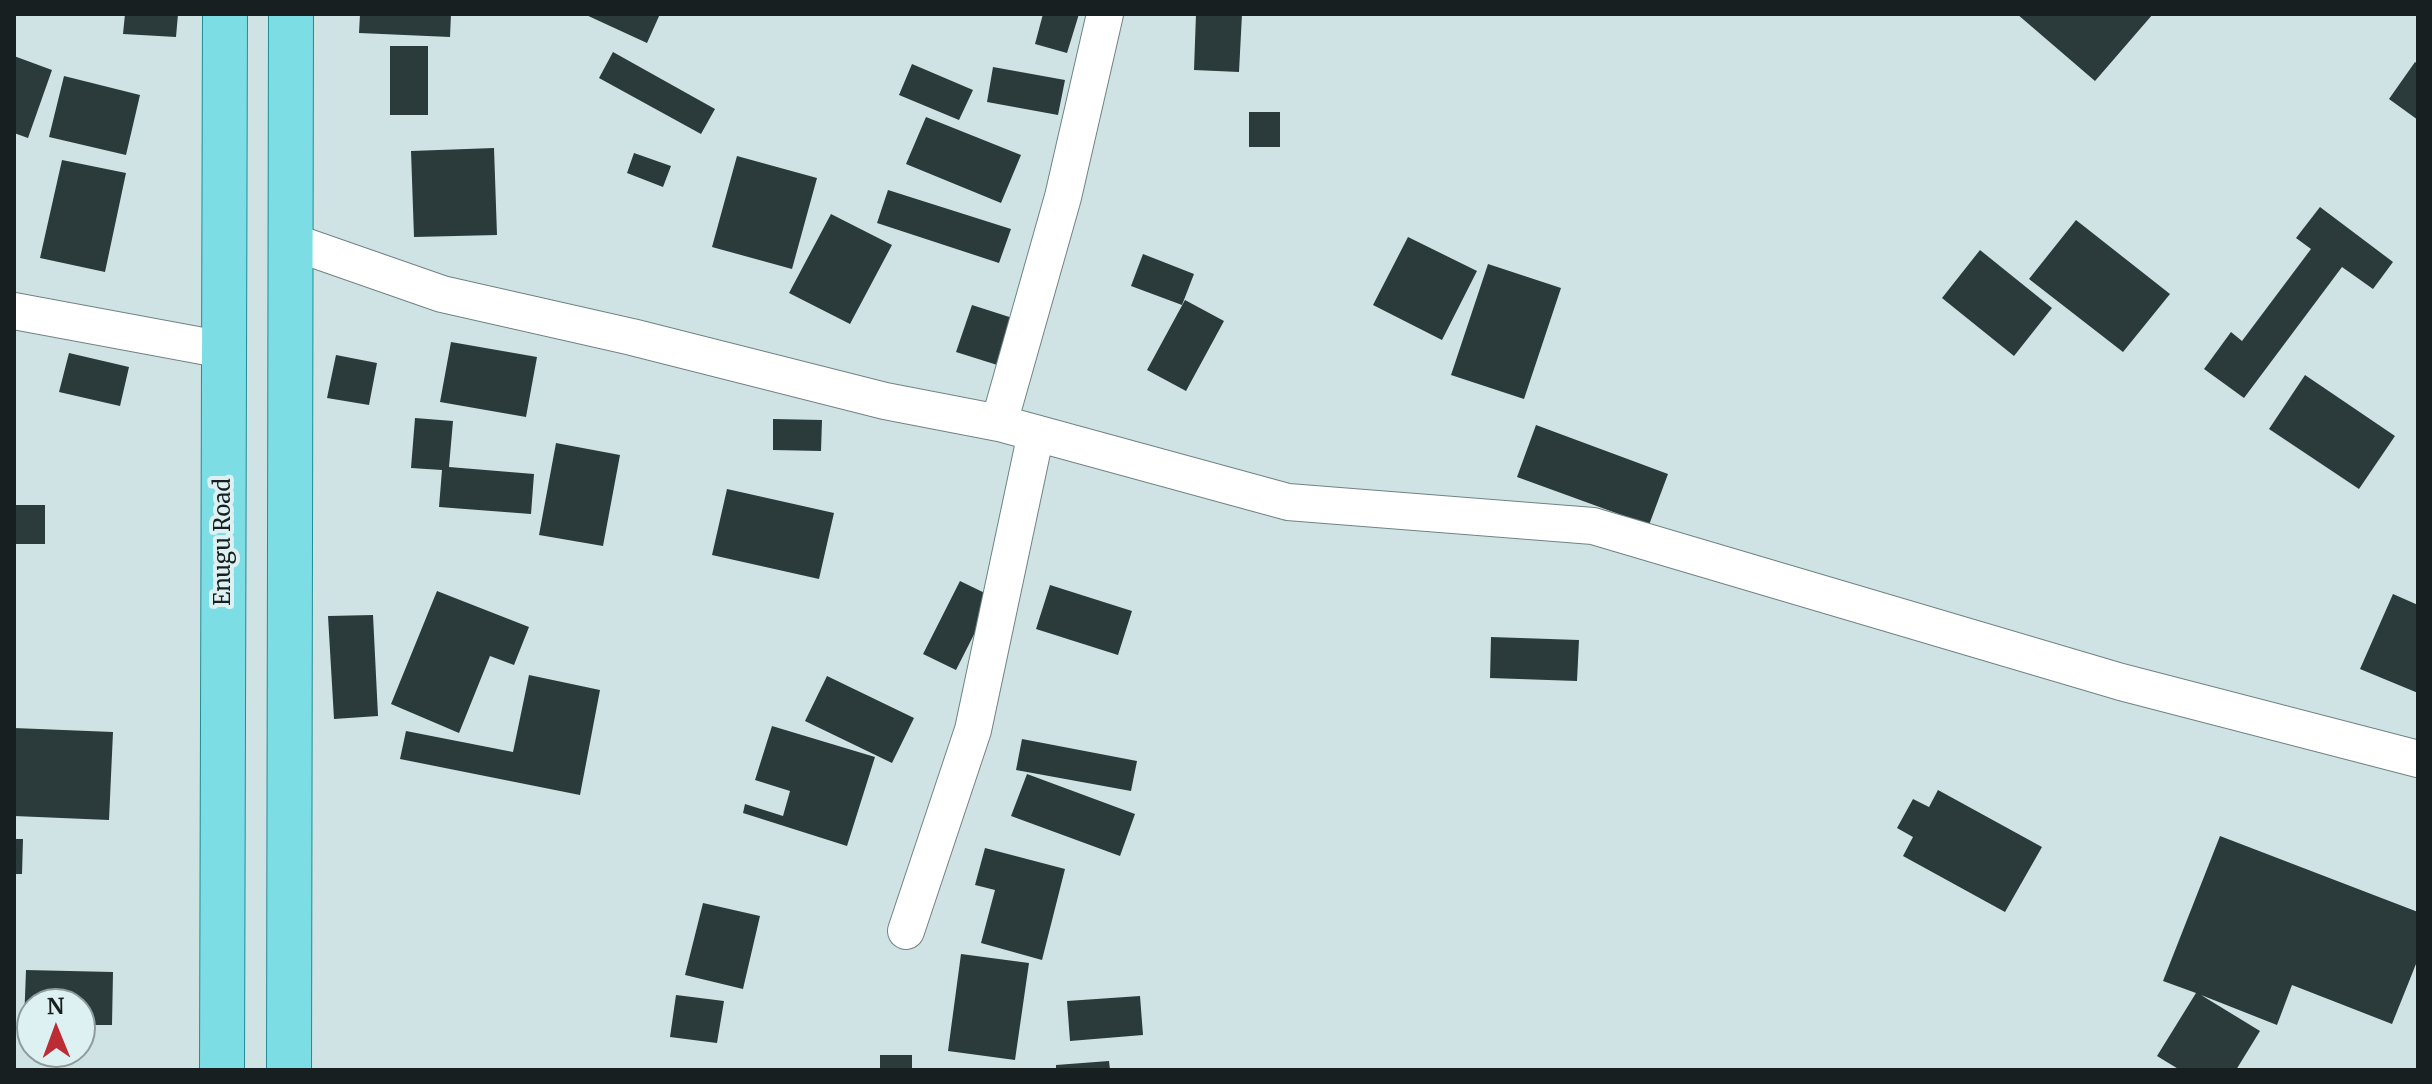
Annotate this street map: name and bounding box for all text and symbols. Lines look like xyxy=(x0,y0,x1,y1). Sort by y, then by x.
street label: Enugu Road xyxy=(211,478,237,606)
north arrow xyxy=(16,988,96,1068)
text: N xyxy=(47,992,65,1020)

